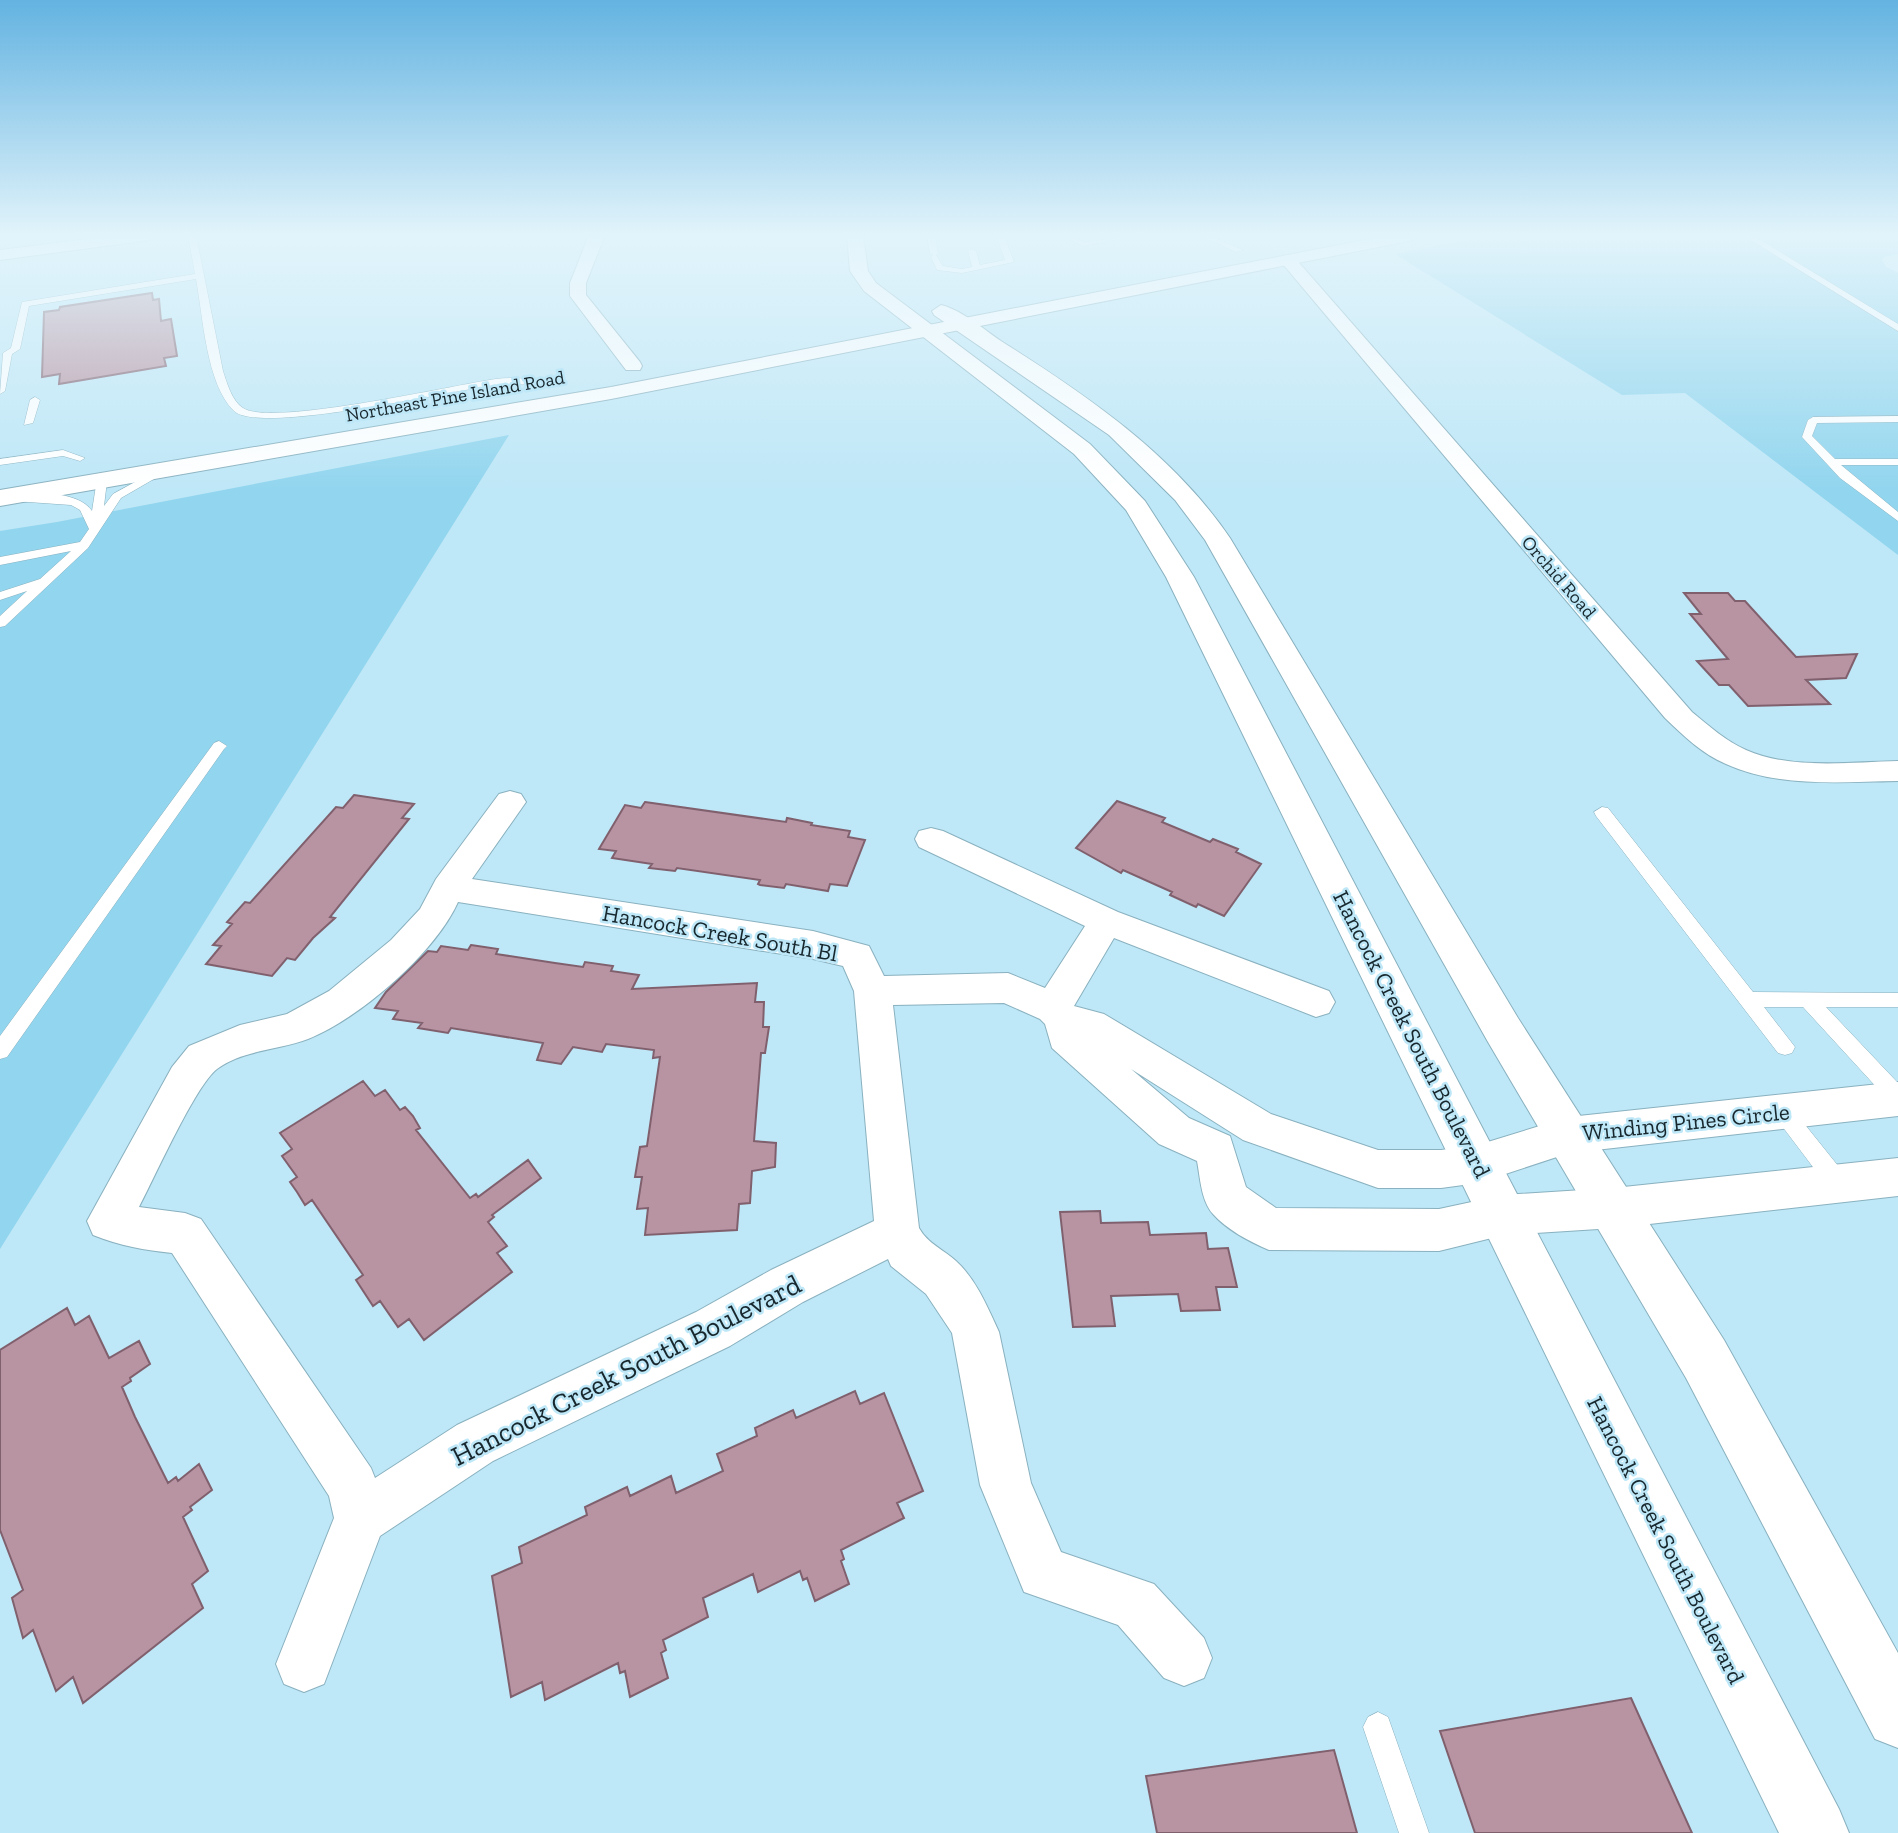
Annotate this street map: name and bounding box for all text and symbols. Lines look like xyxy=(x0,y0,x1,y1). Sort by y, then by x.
street label: Northeast Pine Island Road xyxy=(344,365,567,427)
street label: Orchid Road xyxy=(1517,531,1602,624)
street label: Hancock Creek South Boulevard xyxy=(1327,886,1497,1183)
street label: Hancock Creek South Bl xyxy=(600,899,840,967)
street label: Winding Pines Circle xyxy=(1581,1097,1791,1147)
street label: Hancock Creek South Boulevard xyxy=(446,1267,806,1473)
street label: Hancock Creek South Boulevard xyxy=(1581,1392,1751,1689)

